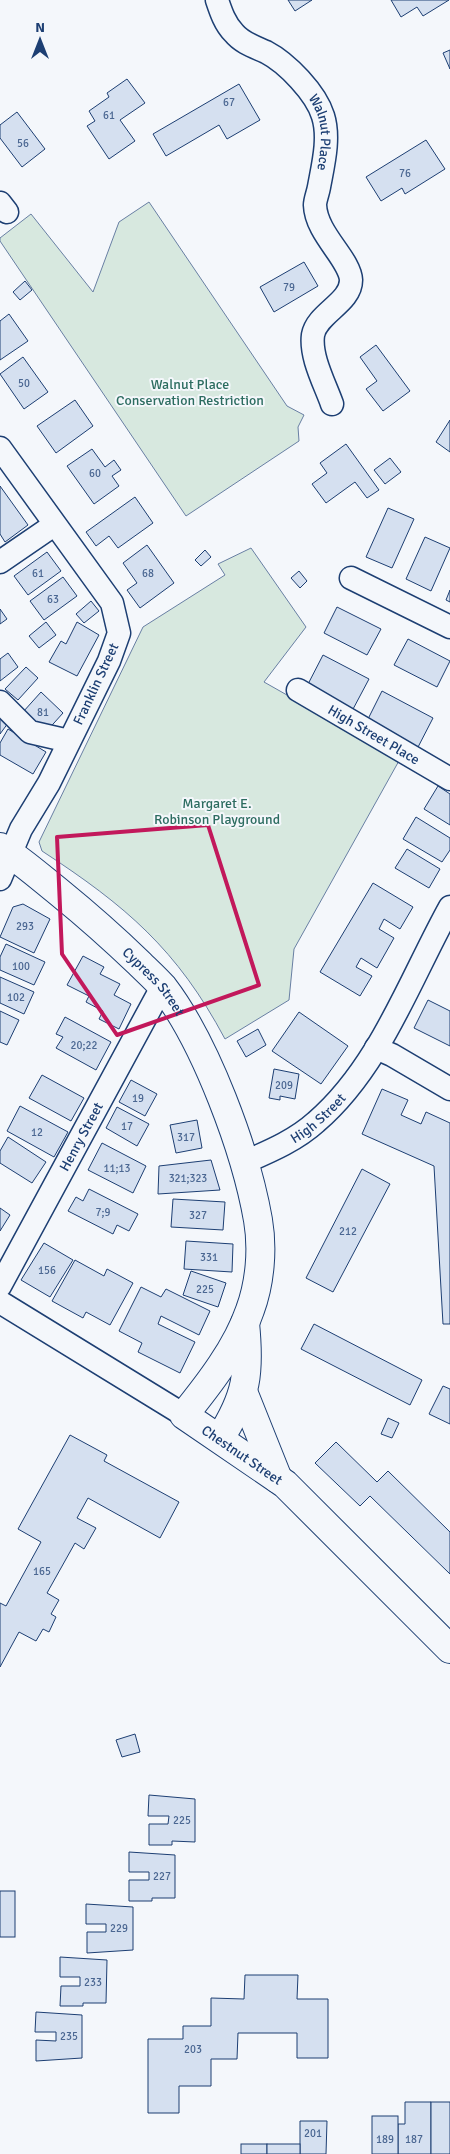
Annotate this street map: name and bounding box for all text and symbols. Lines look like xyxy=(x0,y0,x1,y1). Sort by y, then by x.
north arrow xyxy=(15,15,65,65)
text: N xyxy=(35,19,45,36)
street label: Walnut Place xyxy=(305,91,335,172)
house number: 67 xyxy=(223,96,235,109)
house number: 61 xyxy=(103,109,115,122)
house number: 56 xyxy=(17,137,29,150)
house number: 76 xyxy=(399,167,411,180)
house number: 79 xyxy=(283,281,295,294)
park label: Walnut Place Conservation Restriction xyxy=(116,376,264,409)
house number: 50 xyxy=(18,377,30,390)
house number: 60 xyxy=(89,467,101,480)
house number: 61 xyxy=(32,567,44,580)
house number: 68 xyxy=(142,567,154,580)
house number: 63 xyxy=(47,593,59,606)
street label: Franklin Street xyxy=(70,640,122,728)
street label: High Street Place xyxy=(325,701,423,768)
house number: 81 xyxy=(37,706,49,719)
park label: Margaret E. Robinson Playground xyxy=(154,795,280,828)
house number: 293 xyxy=(16,920,34,933)
street label: Cypress Street xyxy=(119,943,189,1019)
house number: 100 xyxy=(12,960,30,973)
house number: 102 xyxy=(7,991,25,1004)
house number: 20;22 xyxy=(71,1039,97,1052)
house number: 209 xyxy=(275,1079,293,1092)
street label: High Street xyxy=(287,1090,349,1147)
house number: 19 xyxy=(132,1092,144,1105)
street label: Henry Street xyxy=(55,1099,107,1174)
house number: 17 xyxy=(121,1120,133,1133)
house number: 12 xyxy=(31,1126,43,1139)
house number: 317 xyxy=(177,1131,195,1144)
house number: 11;13 xyxy=(104,1162,130,1175)
house number: 321;323 xyxy=(169,1172,207,1185)
house number: 7;9 xyxy=(96,1206,110,1219)
house number: 327 xyxy=(189,1209,207,1222)
house number: 212 xyxy=(339,1225,357,1238)
house number: 331 xyxy=(200,1251,218,1264)
house number: 156 xyxy=(38,1264,56,1277)
house number: 225 xyxy=(196,1283,214,1296)
street label: Chestnut Street xyxy=(199,1421,286,1488)
house number: 165 xyxy=(33,1565,51,1578)
house number: 225 xyxy=(173,1814,191,1827)
house number: 227 xyxy=(153,1870,171,1883)
house number: 229 xyxy=(110,1922,128,1935)
house number: 233 xyxy=(84,1976,102,1989)
house number: 235 xyxy=(60,2030,78,2043)
house number: 203 xyxy=(184,2043,202,2056)
house number: 201 xyxy=(304,2127,322,2140)
house number: 189 xyxy=(376,2133,394,2146)
house number: 187 xyxy=(405,2133,423,2146)

